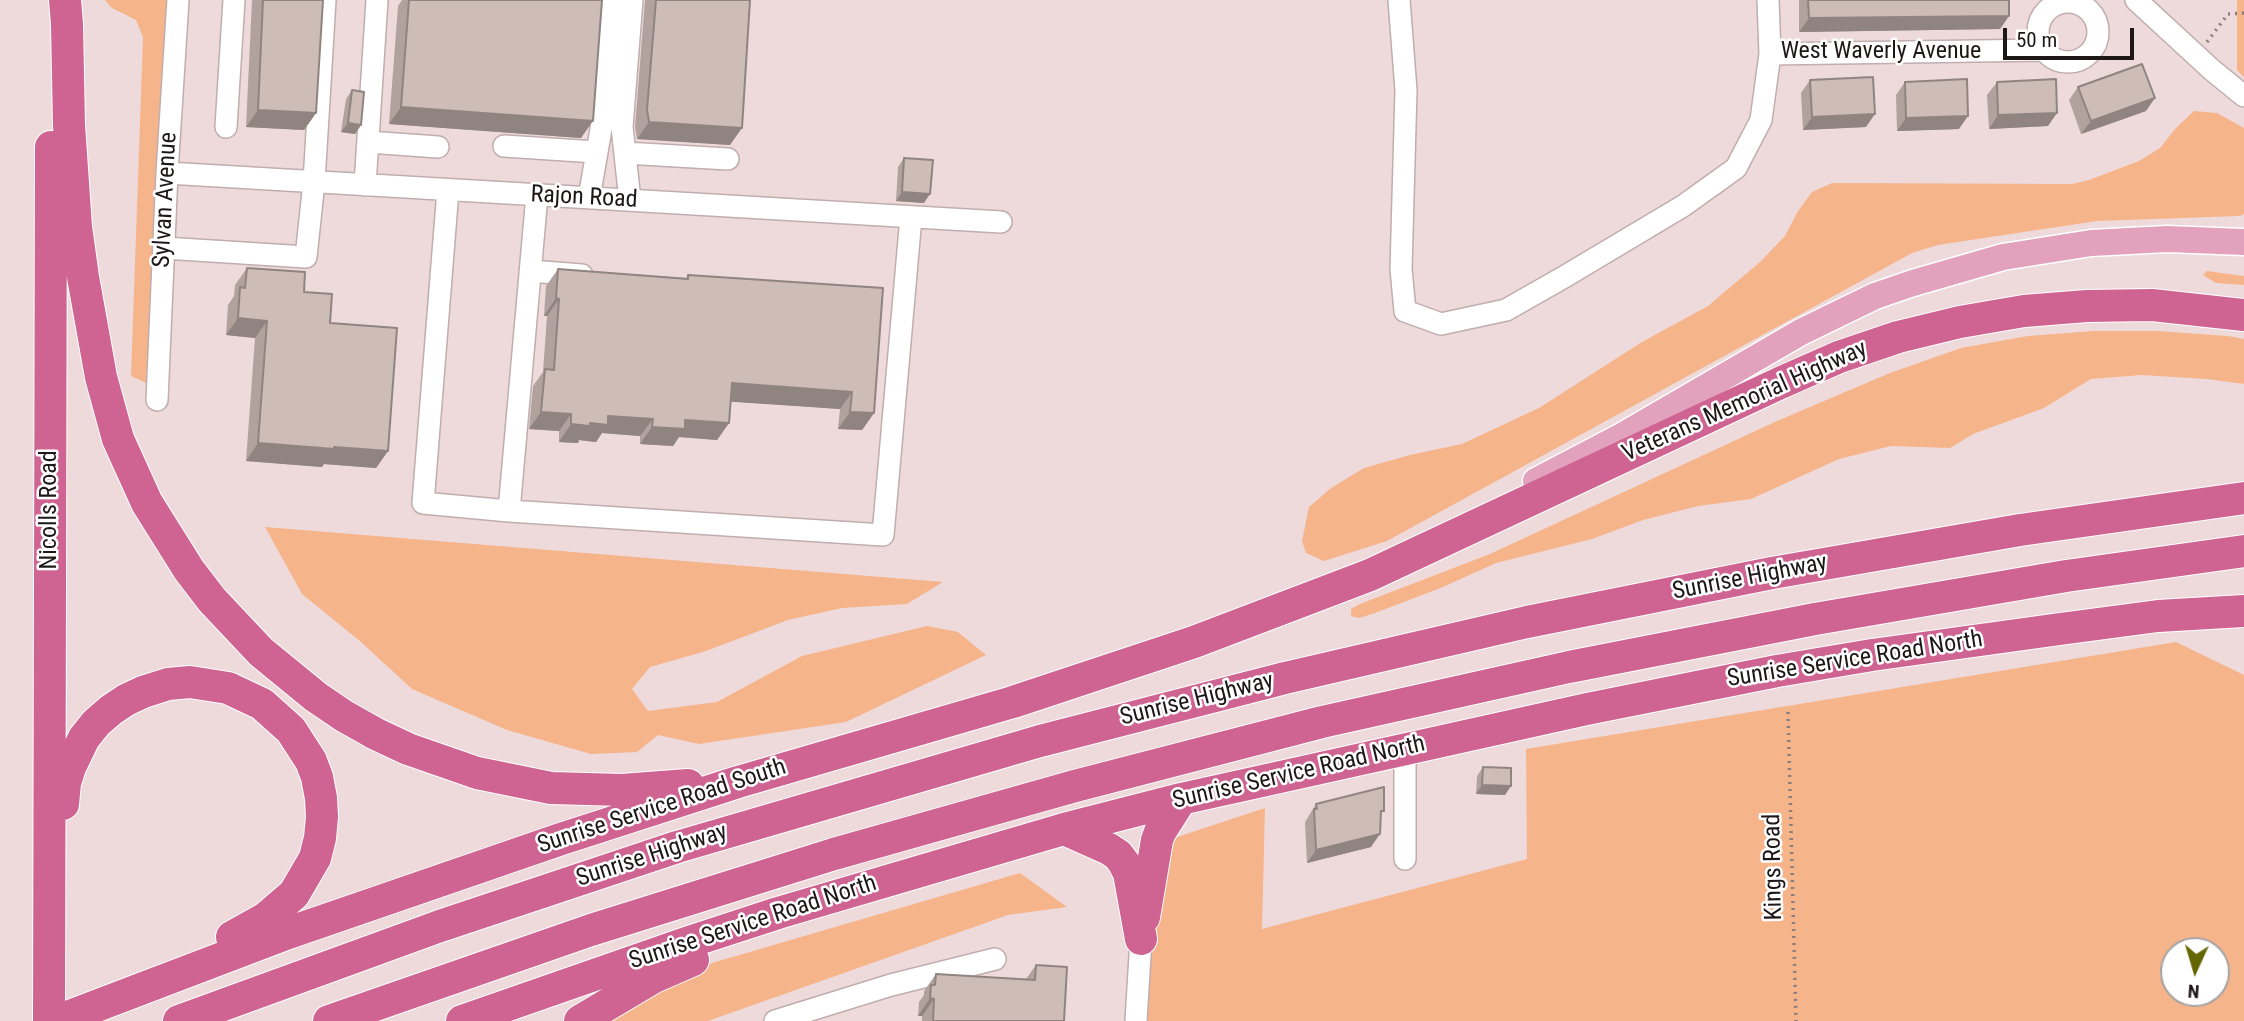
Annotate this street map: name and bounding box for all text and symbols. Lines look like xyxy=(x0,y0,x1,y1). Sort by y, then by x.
scale bar xyxy=(2006,14,2137,58)
text: 50 m xyxy=(2016,28,2057,52)
street label: West Waverly Avenue xyxy=(1781,38,1981,66)
street label: Sylvan Avenue xyxy=(148,131,184,269)
street label: Rajon Road xyxy=(530,181,638,215)
street label: Veterans Memorial Highway xyxy=(1618,335,1872,469)
street label: Nicolls Road xyxy=(36,450,64,570)
street label: Sunrise Highway xyxy=(1670,549,1830,607)
street label: Sunrise Service Road North xyxy=(1725,626,1985,694)
street label: Sunrise Highway xyxy=(1117,667,1277,733)
street label: Sunrise Service Road North xyxy=(1170,730,1428,816)
street label: Sunrise Service Road South xyxy=(534,753,790,861)
street label: Kings Road xyxy=(1759,813,1789,921)
street label: Sunrise Highway xyxy=(573,818,731,894)
street label: Sunrise Service Road North xyxy=(626,869,880,977)
north arrow xyxy=(2160,937,2230,1007)
text: N xyxy=(2187,980,2200,1003)

